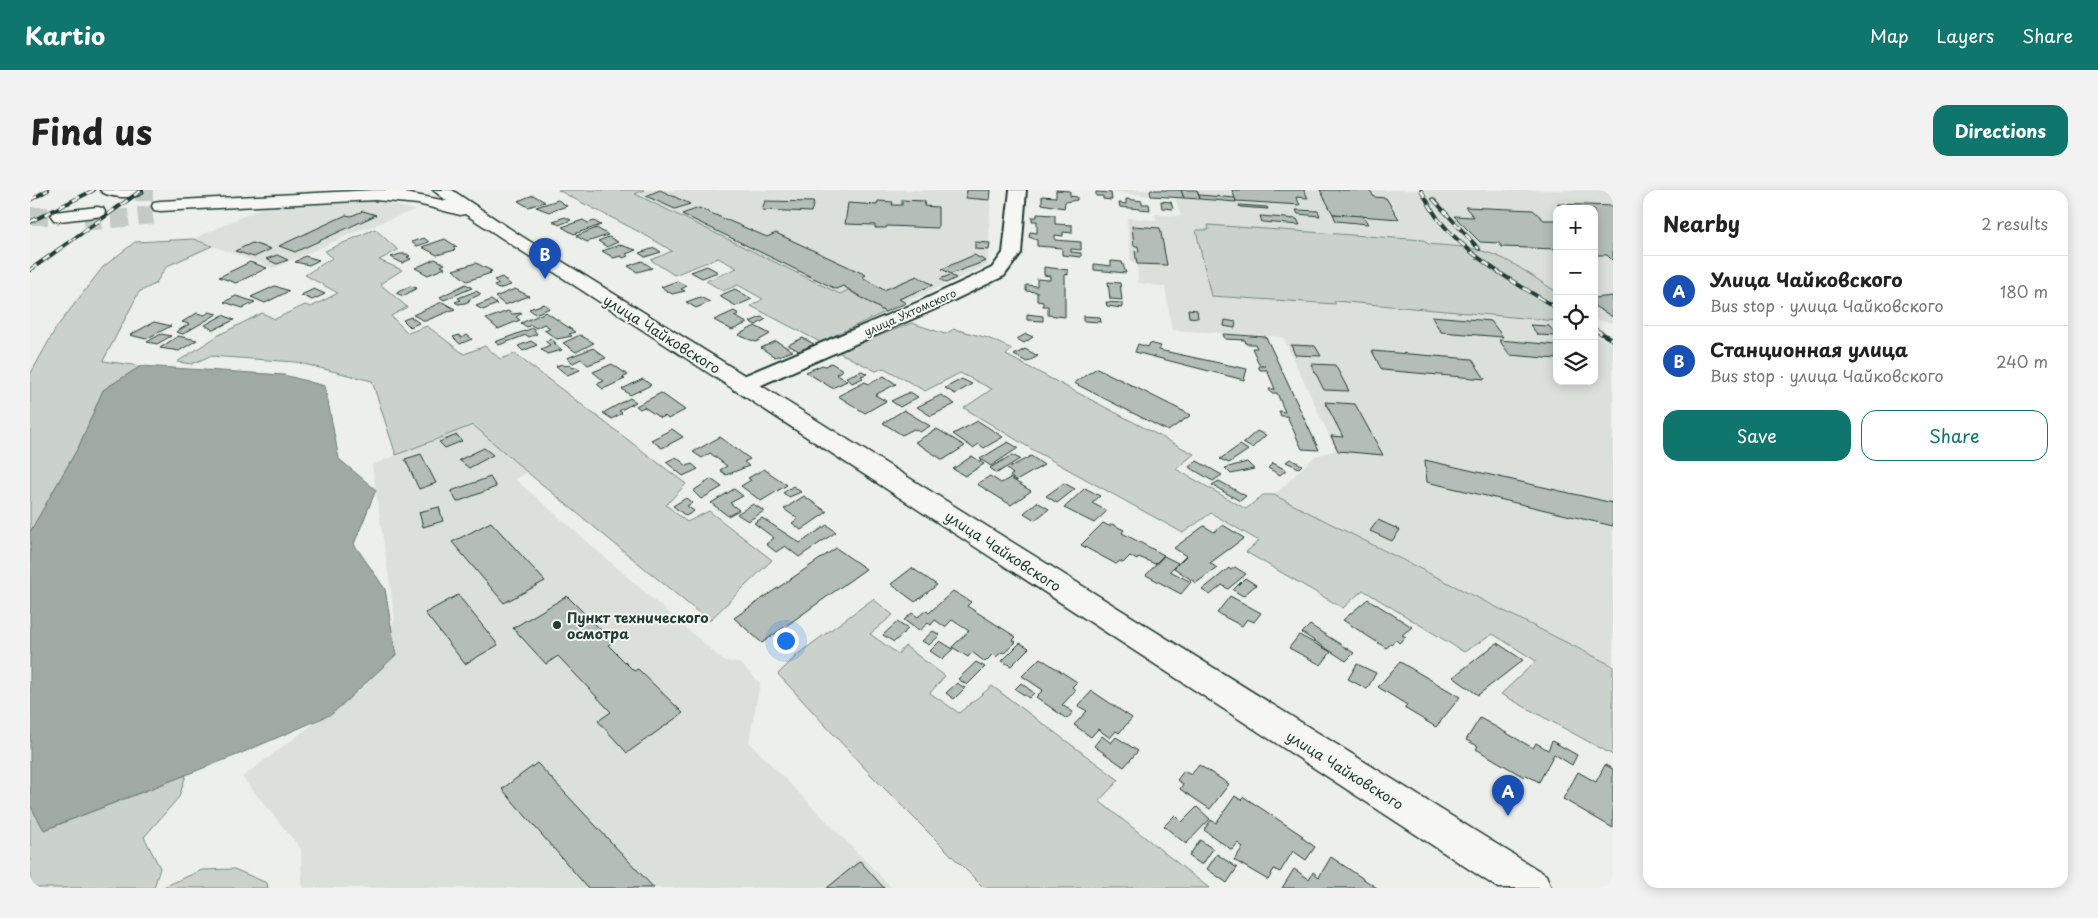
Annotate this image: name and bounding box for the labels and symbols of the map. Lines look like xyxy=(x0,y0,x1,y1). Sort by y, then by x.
pin: B xyxy=(529,238,561,279)
street label: улица Ухтомского xyxy=(861,284,959,340)
street label: улица Чайковского xyxy=(599,289,725,379)
street label: улица Чайковского xyxy=(941,505,1065,597)
place label: Пункт технического осмотра xyxy=(567,607,709,644)
marker: Пункт технического осмотра xyxy=(551,619,563,631)
your location xyxy=(773,628,799,654)
street label: улица Чайковского xyxy=(1282,725,1408,815)
pin: A xyxy=(1492,775,1524,816)

